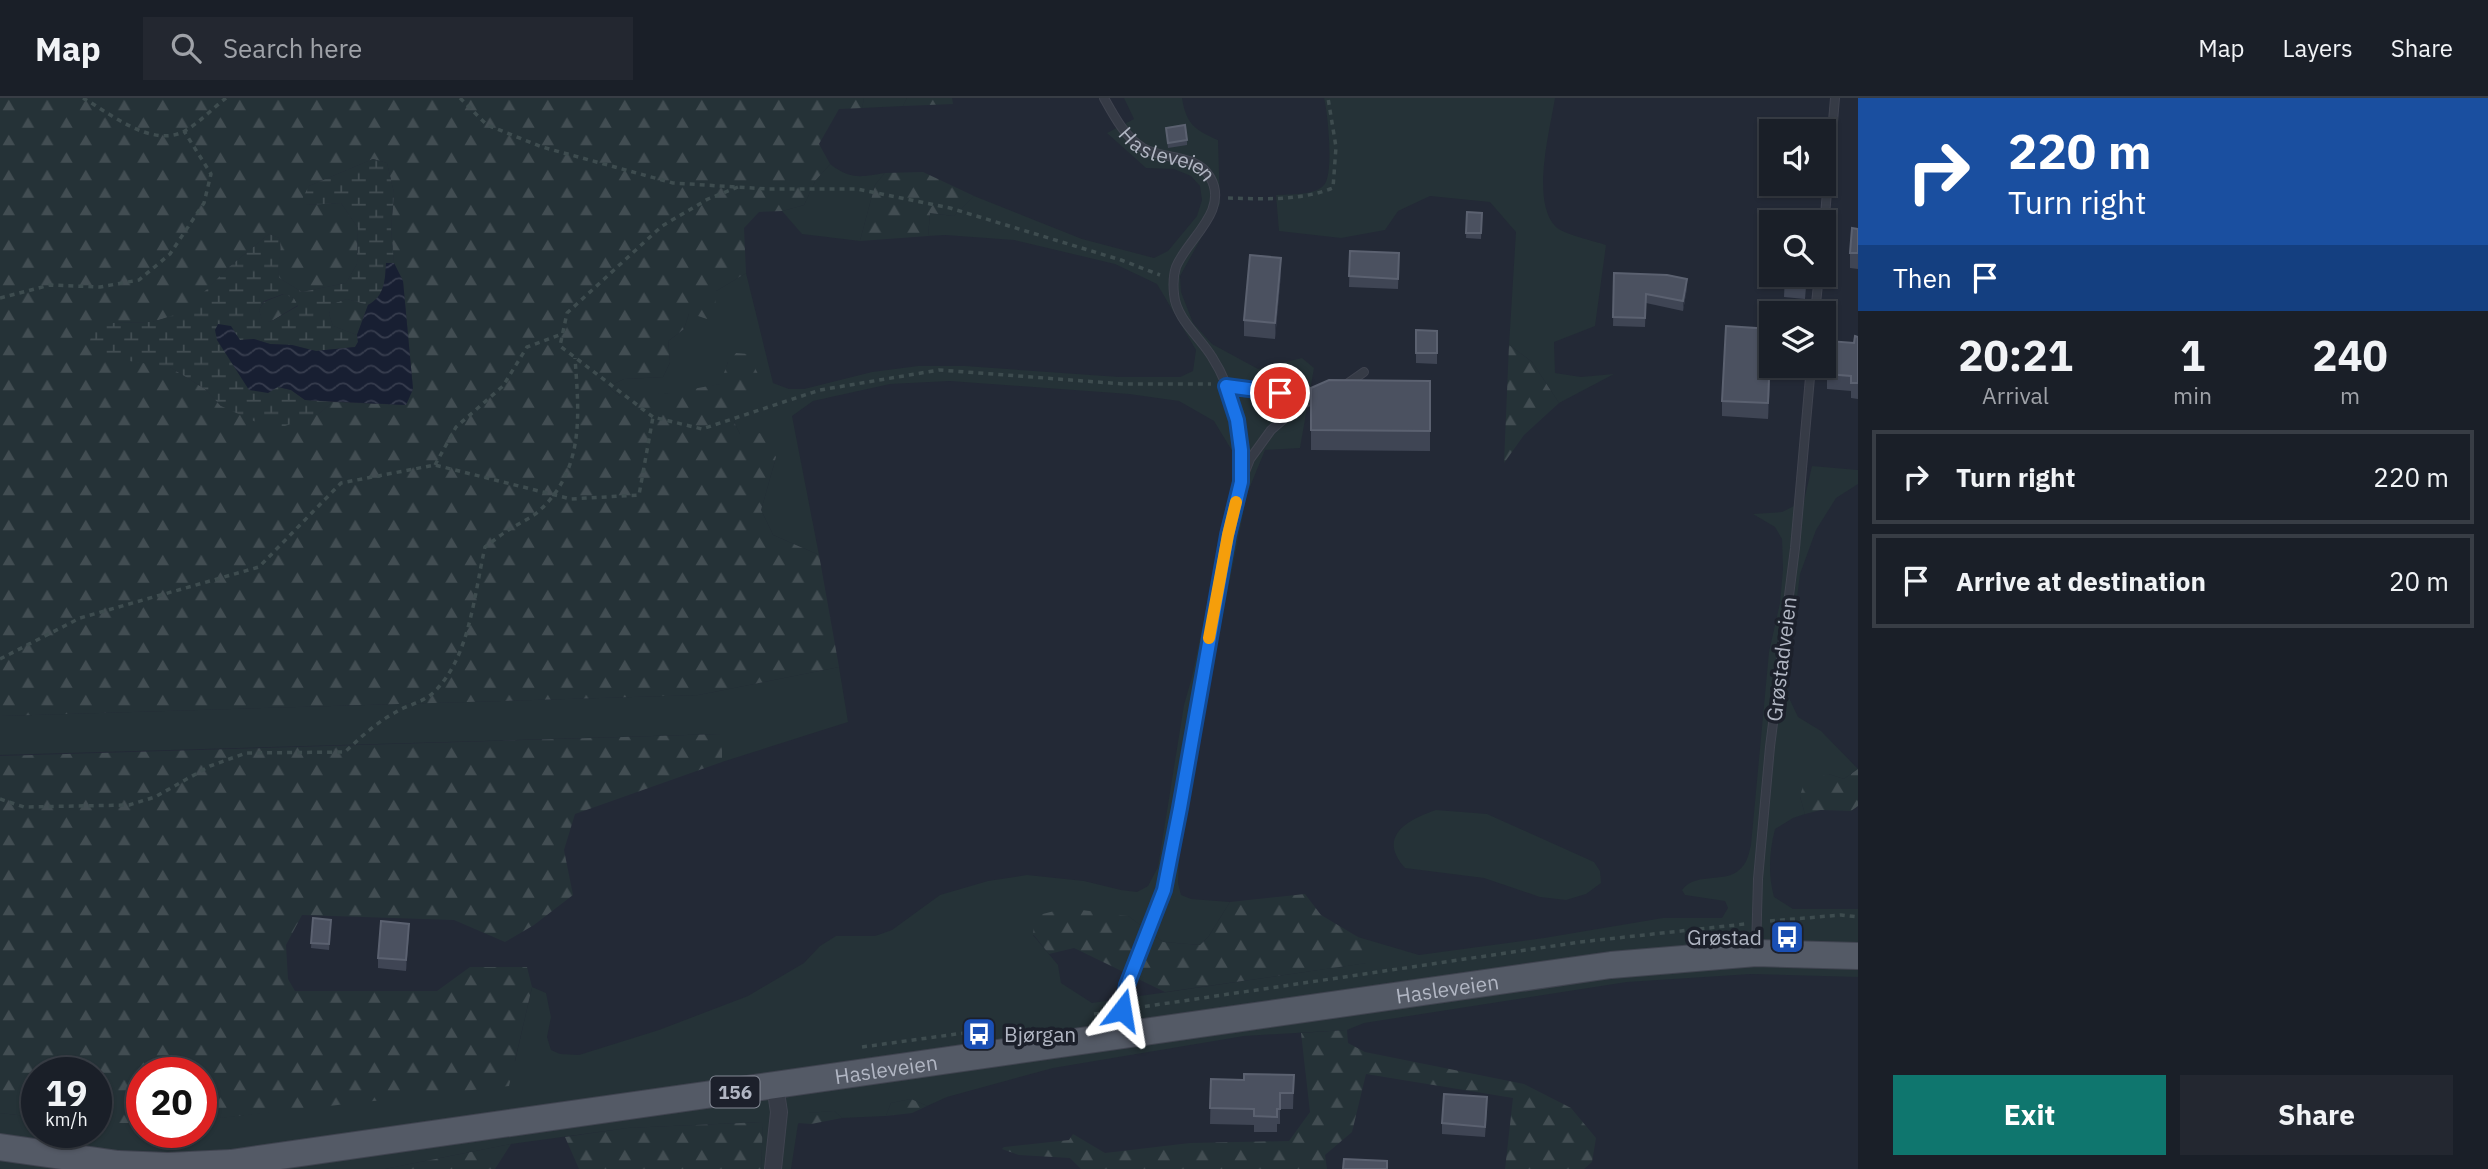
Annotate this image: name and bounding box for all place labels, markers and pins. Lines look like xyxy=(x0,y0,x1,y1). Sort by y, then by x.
pin xyxy=(1250,363,1310,423)
bus stop icon: Grøstad xyxy=(1768,918,1806,956)
place label: Grøstad xyxy=(1687,923,1762,951)
bus stop icon: Bjørgan xyxy=(960,1015,998,1053)
place label: Bjørgan xyxy=(1004,1020,1076,1048)

